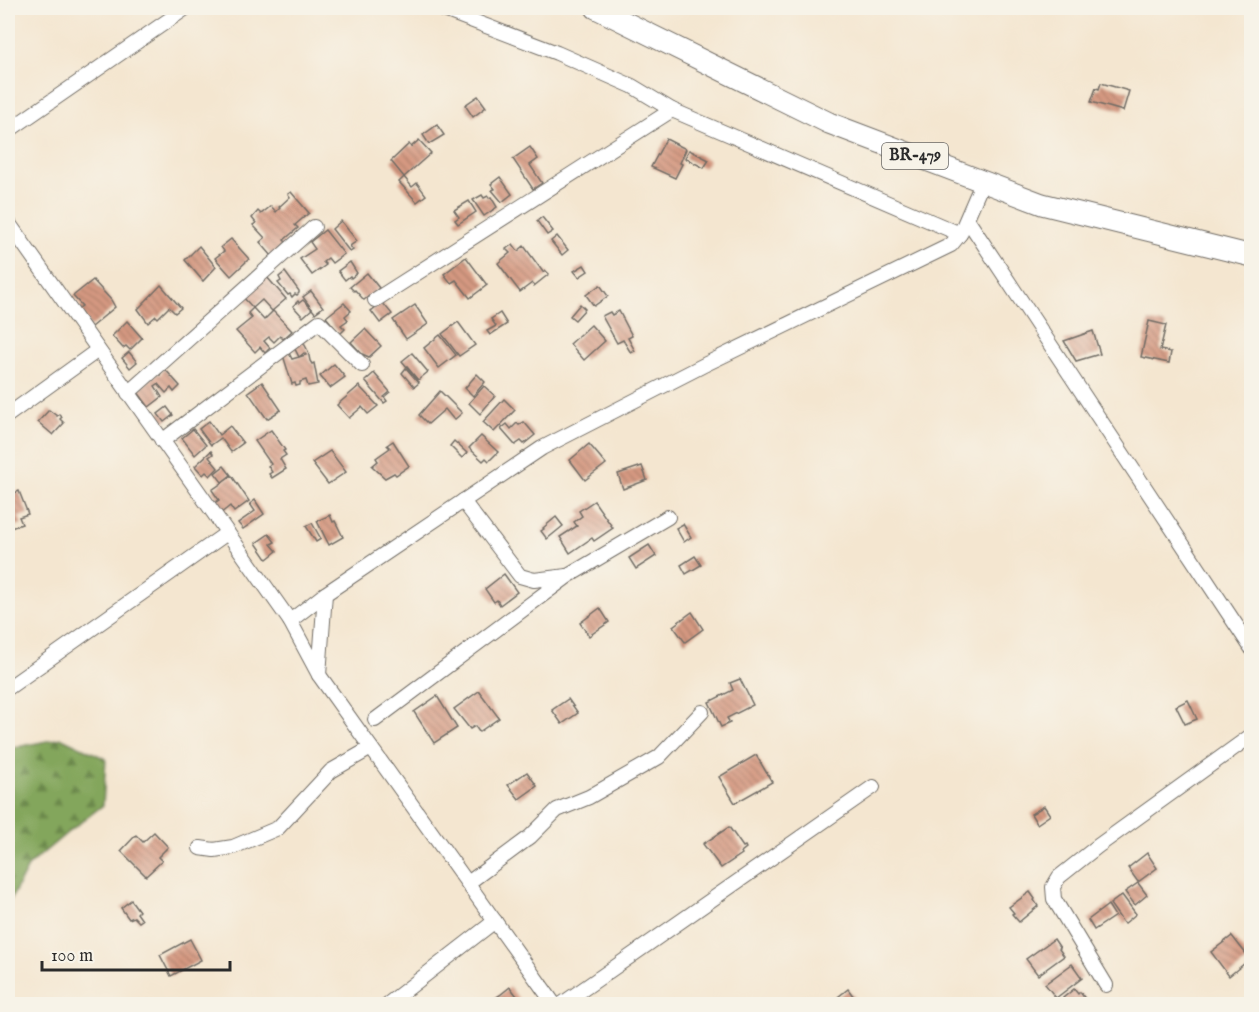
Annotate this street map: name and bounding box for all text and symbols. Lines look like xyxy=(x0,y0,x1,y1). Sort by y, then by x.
road number: BR-479 xyxy=(882,143,948,169)
scale bar xyxy=(42,934,230,972)
text: 100 m xyxy=(51,945,93,968)

